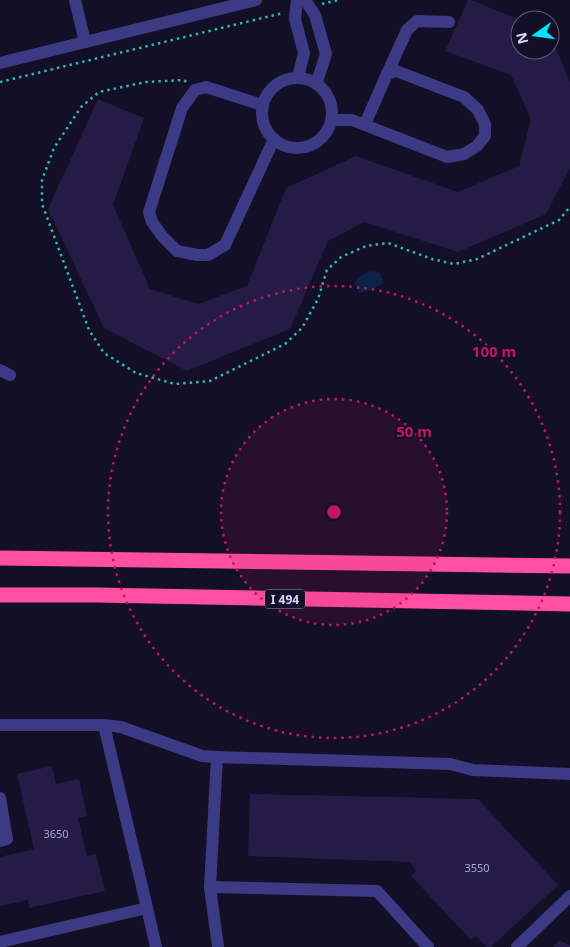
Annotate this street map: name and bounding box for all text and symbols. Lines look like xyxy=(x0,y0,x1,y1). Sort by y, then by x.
north arrow xyxy=(510,10,560,60)
text: N xyxy=(511,30,532,46)
text: 100 m xyxy=(472,341,516,361)
text: 50 m xyxy=(396,421,432,441)
centre of rings xyxy=(325,503,343,521)
road number: I 494 xyxy=(265,590,305,608)
house number: 3650 xyxy=(43,826,69,841)
house number: 3550 xyxy=(464,860,490,875)

